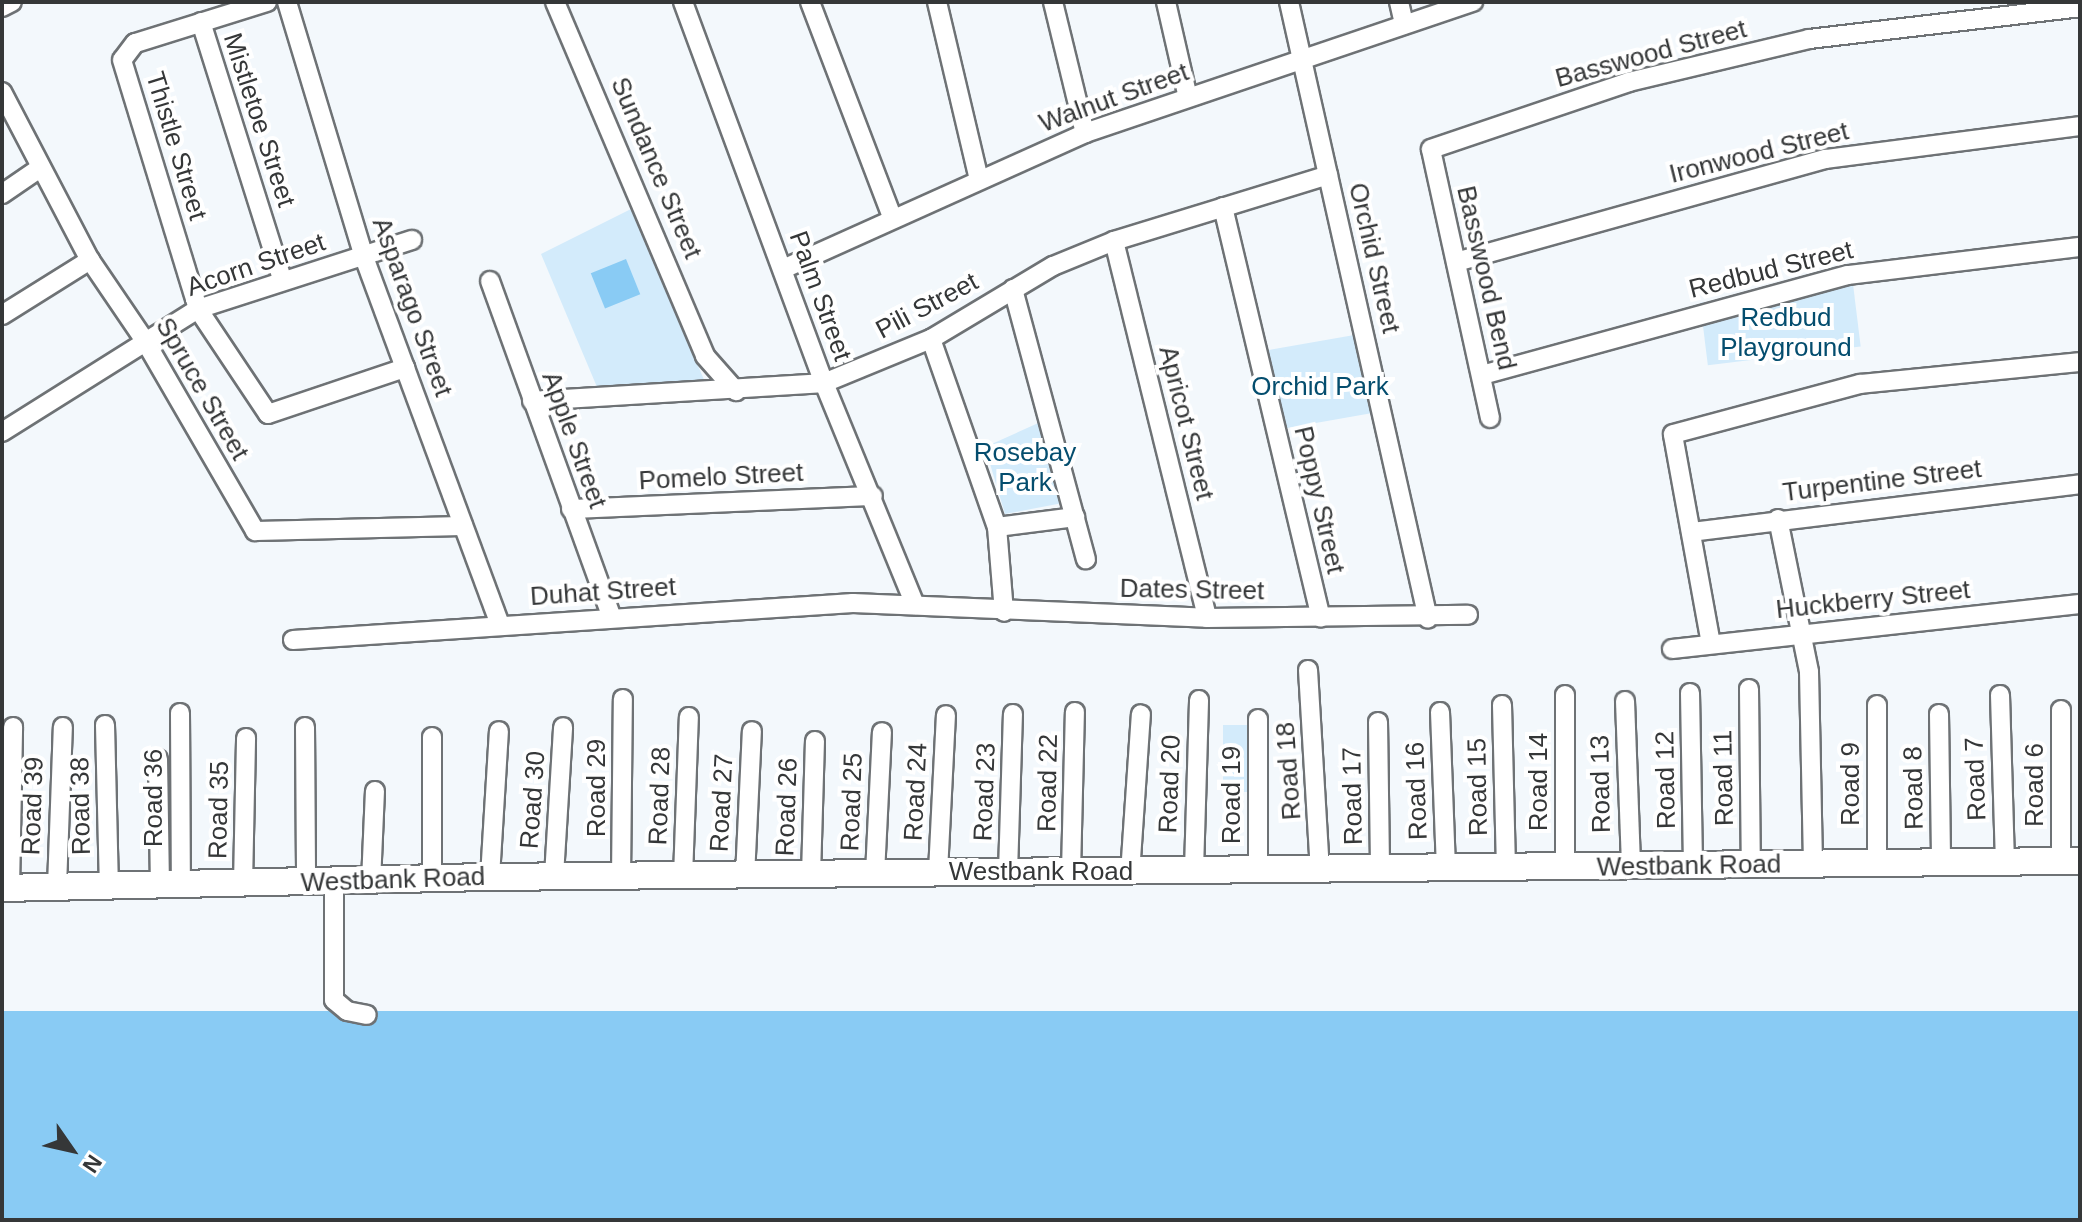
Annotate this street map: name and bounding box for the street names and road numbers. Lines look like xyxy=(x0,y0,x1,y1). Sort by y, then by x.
street label: Basswood Street xyxy=(1552,13,1750,95)
street label: Mistletoe Street xyxy=(216,29,302,211)
street label: Walnut Street xyxy=(1035,57,1193,139)
street label: Thistle Street xyxy=(139,68,213,224)
street label: Sundance Street xyxy=(604,73,708,263)
street label: Ironwood Street xyxy=(1666,116,1852,190)
street label: Orchid Street xyxy=(1342,180,1406,336)
street label: Basswood Bend xyxy=(1450,183,1522,373)
street label: Asparago Street xyxy=(365,213,459,401)
street label: Acorn Street xyxy=(183,227,329,303)
street label: Palm Street xyxy=(782,227,858,365)
street label: Redbud Street xyxy=(1686,235,1856,305)
street label: Pili Street xyxy=(871,266,983,346)
street label: Spruce Street xyxy=(149,312,255,466)
street label: Apricot Street xyxy=(1152,343,1220,503)
street label: Apple Street xyxy=(535,367,613,513)
street label: Poppy Street xyxy=(1287,423,1351,577)
street label: Turpentine Street xyxy=(1781,453,1983,509)
street label: Pomelo Street xyxy=(638,457,804,497)
street label: Duhat Street xyxy=(529,571,677,613)
street label: Dates Street xyxy=(1119,573,1265,607)
street label: Huckberry Street xyxy=(1774,574,1972,626)
street label: Road 18 xyxy=(1270,721,1308,821)
street label: Road 11 xyxy=(1708,730,1740,826)
street label: Road 12 xyxy=(1650,731,1682,829)
street label: Road 14 xyxy=(1523,733,1555,831)
street label: Road 22 xyxy=(1032,734,1064,832)
street label: Road 20 xyxy=(1153,734,1187,834)
street label: Road 13 xyxy=(1585,735,1617,833)
street label: Road 7 xyxy=(1959,737,1993,821)
street label: Road 15 xyxy=(1462,738,1494,836)
street label: Road 29 xyxy=(581,739,613,837)
street label: Road 16 xyxy=(1400,741,1434,841)
street label: Road 24 xyxy=(898,742,934,842)
street label: Road 23 xyxy=(968,742,1002,842)
street label: Road 9 xyxy=(1835,742,1867,826)
street label: Road 6 xyxy=(2019,743,2051,827)
street label: Road 28 xyxy=(643,746,677,846)
street label: Road 19 xyxy=(1216,746,1248,844)
street label: Road 8 xyxy=(1898,746,1930,830)
street label: Road 17 xyxy=(1337,747,1369,845)
street label: Road 36 xyxy=(138,749,170,847)
street label: Road 30 xyxy=(514,750,552,850)
street label: Road 25 xyxy=(835,752,869,852)
street label: Road 27 xyxy=(704,753,740,853)
street label: Road 39 xyxy=(16,756,50,856)
street label: Road 38 xyxy=(65,757,97,855)
street label: Road 26 xyxy=(770,757,804,857)
street label: Road 35 xyxy=(203,761,235,859)
street label: Westbank Road xyxy=(1596,849,1782,883)
street label: Westbank Road xyxy=(949,856,1133,888)
street label: Westbank Road xyxy=(300,861,486,899)

